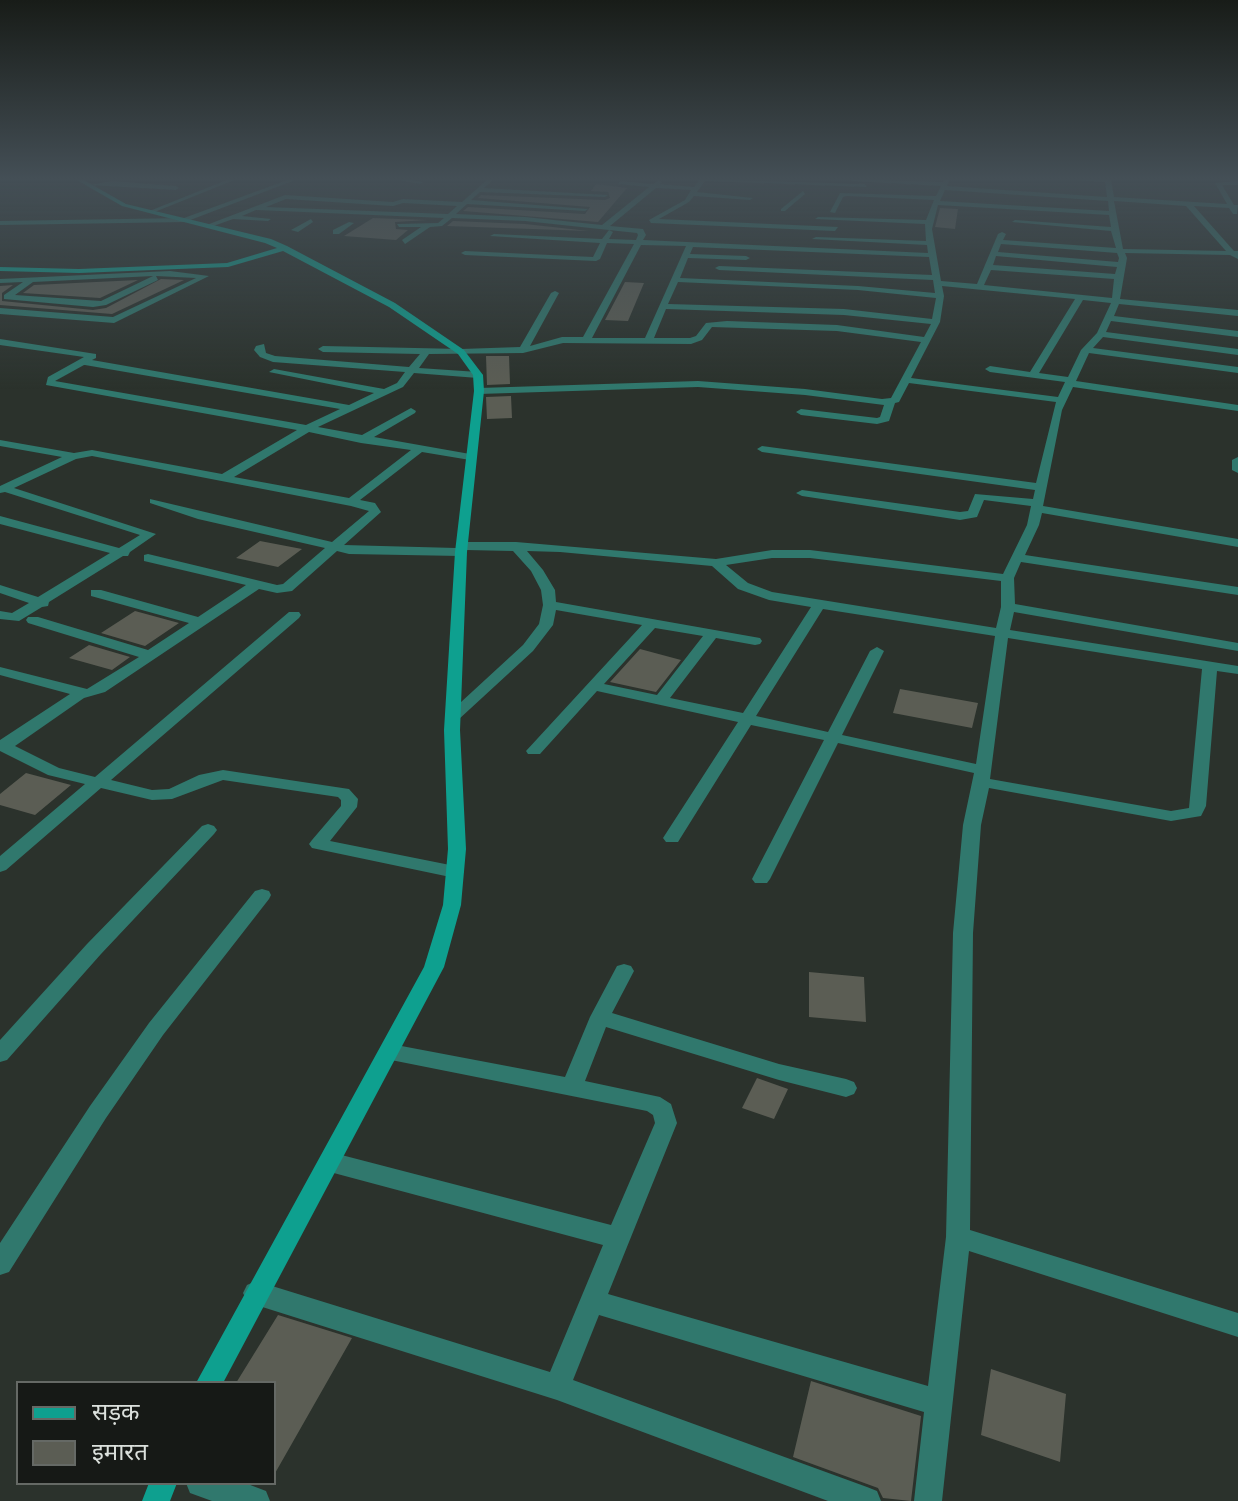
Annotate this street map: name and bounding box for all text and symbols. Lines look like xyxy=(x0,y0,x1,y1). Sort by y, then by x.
legend xyxy=(16,1381,276,1485)
text: सड़क xyxy=(92,1397,140,1426)
text: इमारत xyxy=(92,1437,148,1466)

